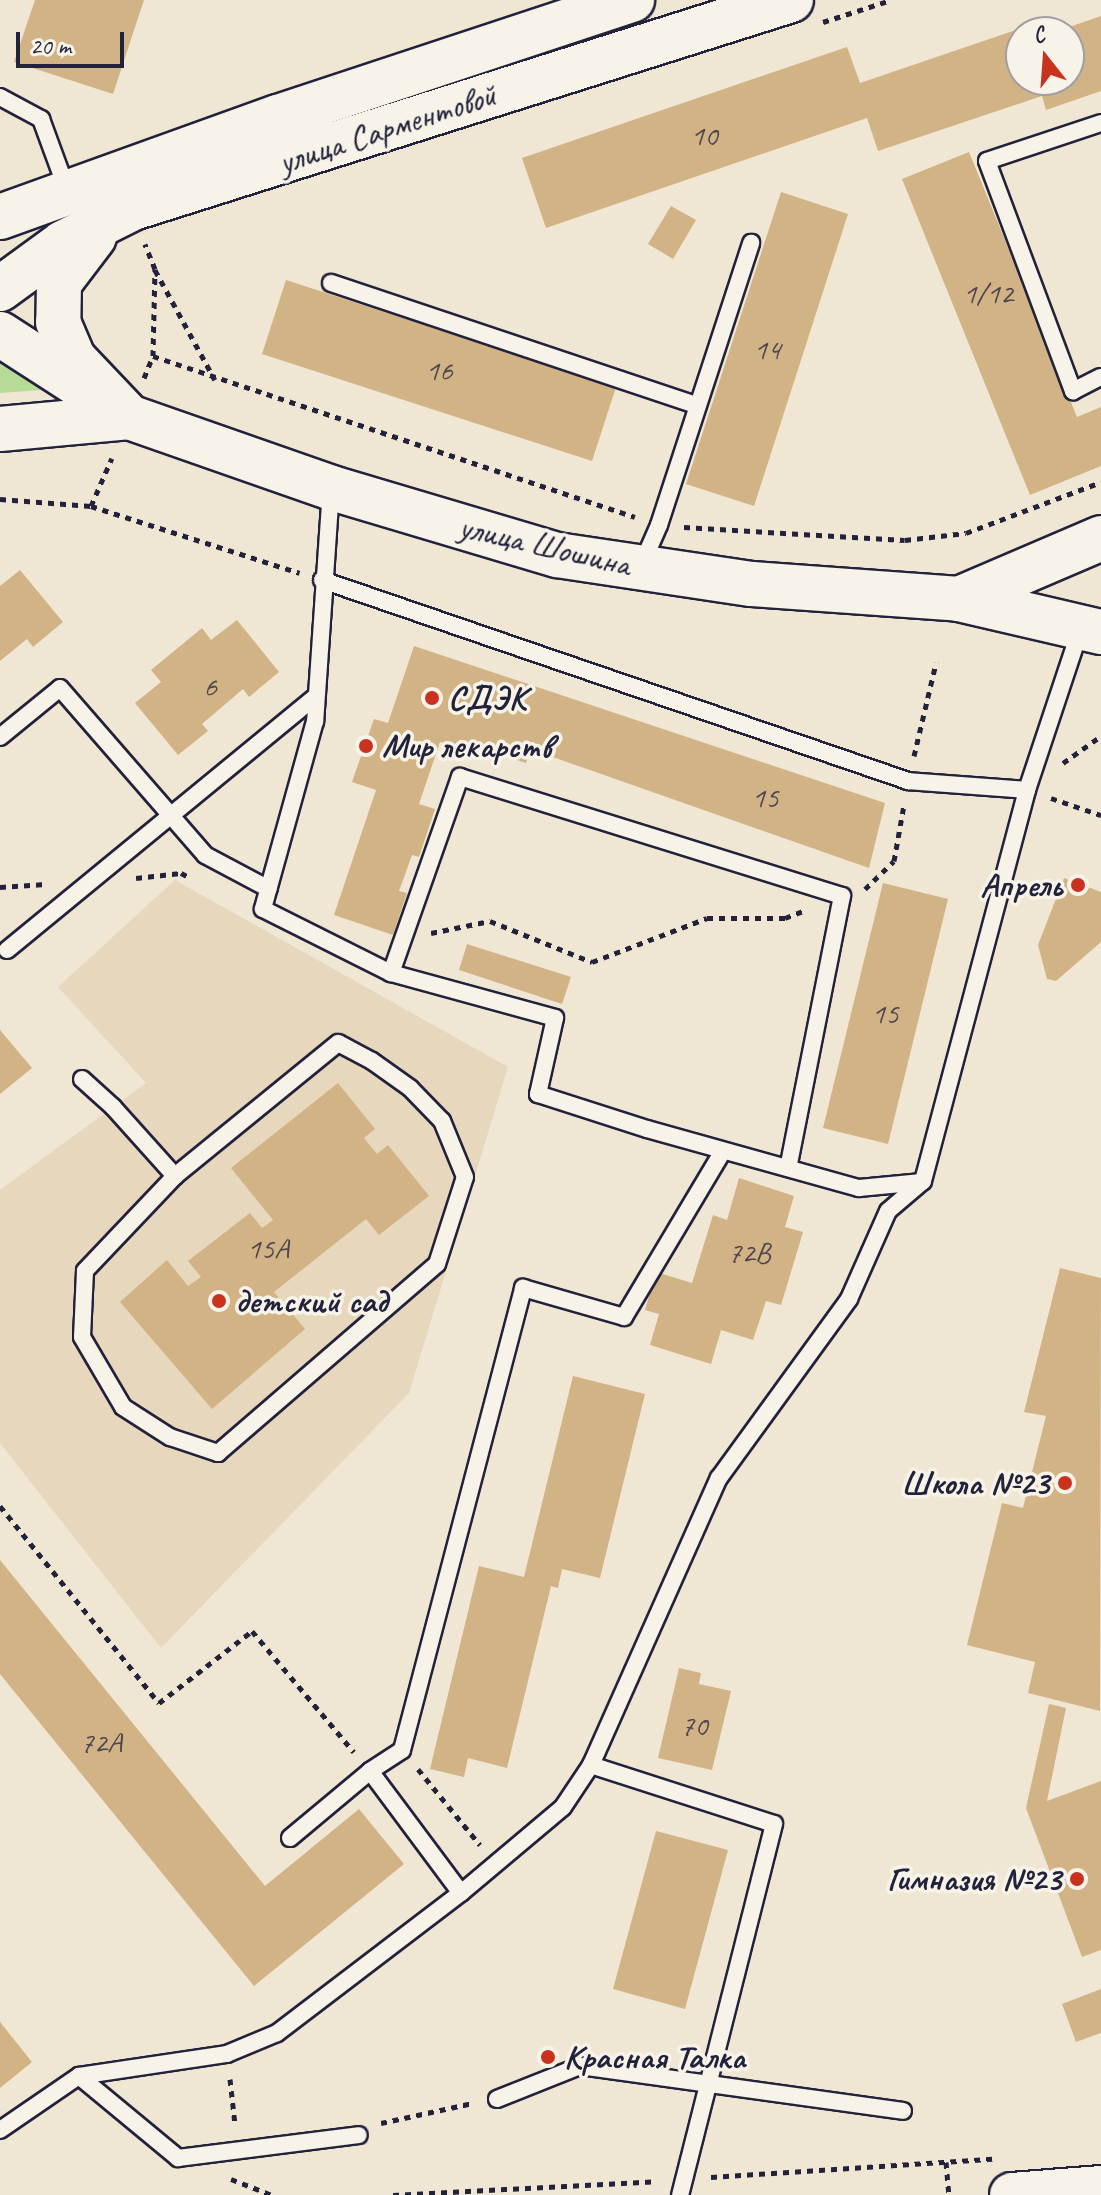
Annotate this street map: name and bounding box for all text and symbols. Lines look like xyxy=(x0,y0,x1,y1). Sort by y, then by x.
scale bar xyxy=(20,16,128,66)
north arrow xyxy=(1005,16,1085,96)
text: С xyxy=(1029,20,1048,50)
text: 20 m xyxy=(30,31,71,61)
street label: улица Сарментовой xyxy=(273,73,501,183)
house number: 10 xyxy=(691,117,717,153)
house number: 1/12 xyxy=(963,275,1013,311)
house number: 14 xyxy=(754,331,780,367)
house number: 16 xyxy=(426,352,452,388)
street label: улица Шошина xyxy=(455,505,635,585)
house number: 6 xyxy=(203,668,217,704)
place label: СДЭК xyxy=(448,678,526,718)
marker: СДЭК xyxy=(423,689,441,707)
place label: Мир лекарств xyxy=(382,726,554,766)
marker: Мир лекарств xyxy=(357,737,375,755)
house number: 15 xyxy=(752,779,778,815)
place label: Апрель xyxy=(980,865,1062,905)
marker: Апрель xyxy=(1069,876,1087,894)
house number: 15 xyxy=(872,995,898,1031)
house number: 15А xyxy=(247,1230,289,1266)
house number: 72В xyxy=(728,1234,770,1270)
place label: детский сад xyxy=(235,1281,388,1321)
marker: детский сад xyxy=(210,1292,228,1310)
place label: Школа №23 xyxy=(901,1463,1049,1503)
marker: Школа №23 xyxy=(1056,1474,1074,1492)
house number: 70 xyxy=(681,1707,707,1743)
house number: 72А xyxy=(80,1724,122,1760)
place label: Гимназия №23 xyxy=(887,1859,1061,1899)
marker: Гимназия №23 xyxy=(1068,1870,1086,1888)
place label: Красная Талка xyxy=(564,2037,745,2077)
marker: Красная Талка xyxy=(539,2048,557,2066)

